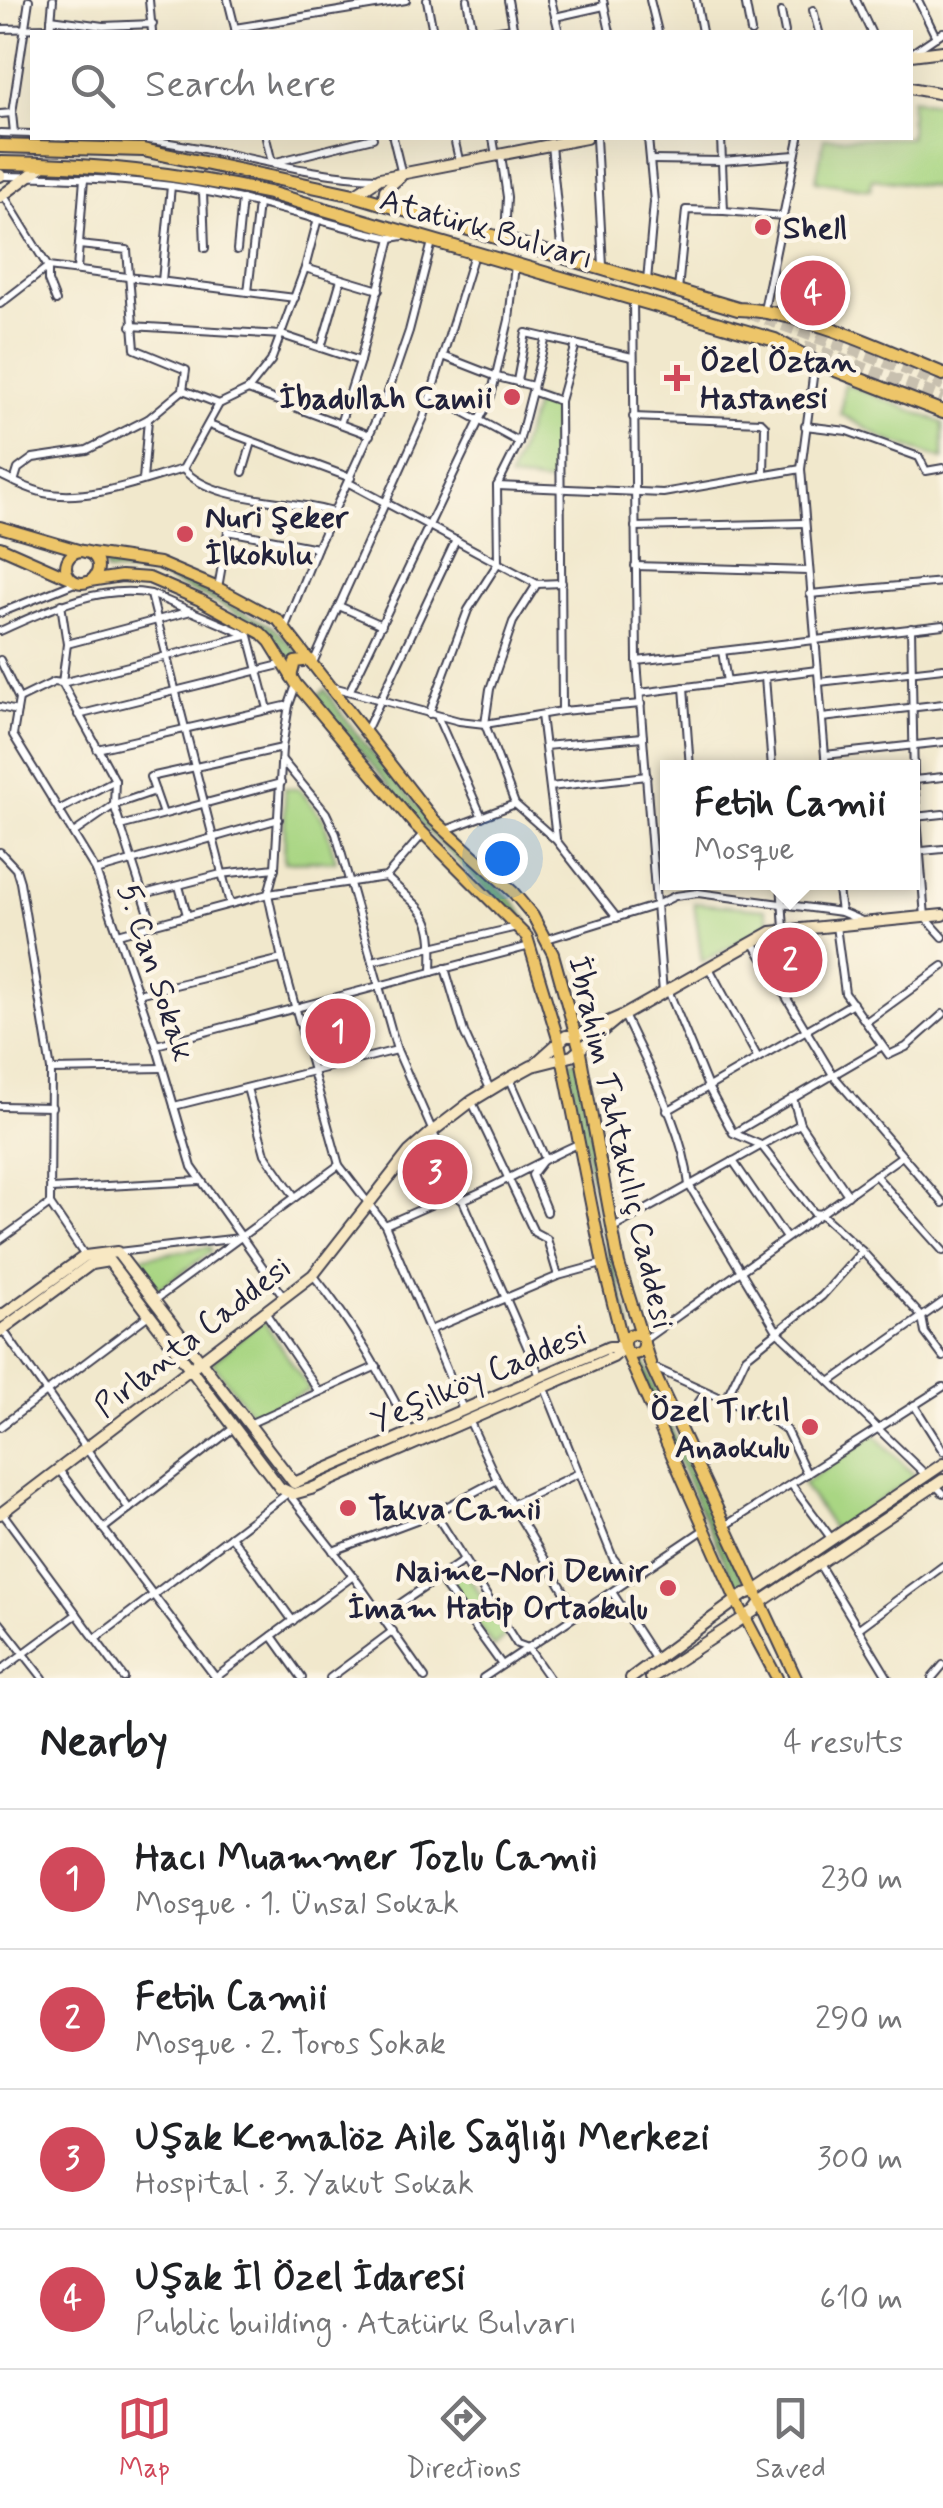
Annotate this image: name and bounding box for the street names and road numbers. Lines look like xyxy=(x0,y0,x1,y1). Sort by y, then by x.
street label: Atatürk Bulvarı xyxy=(375,179,598,280)
street label: 5. Can Sokak xyxy=(107,878,204,1067)
street label: İbrahim Tahtakılıç Caddesi xyxy=(557,952,683,1333)
street label: Pırlanta Caddesi xyxy=(86,1247,300,1428)
street label: Yeşilköy Caddesi xyxy=(365,1315,593,1443)

